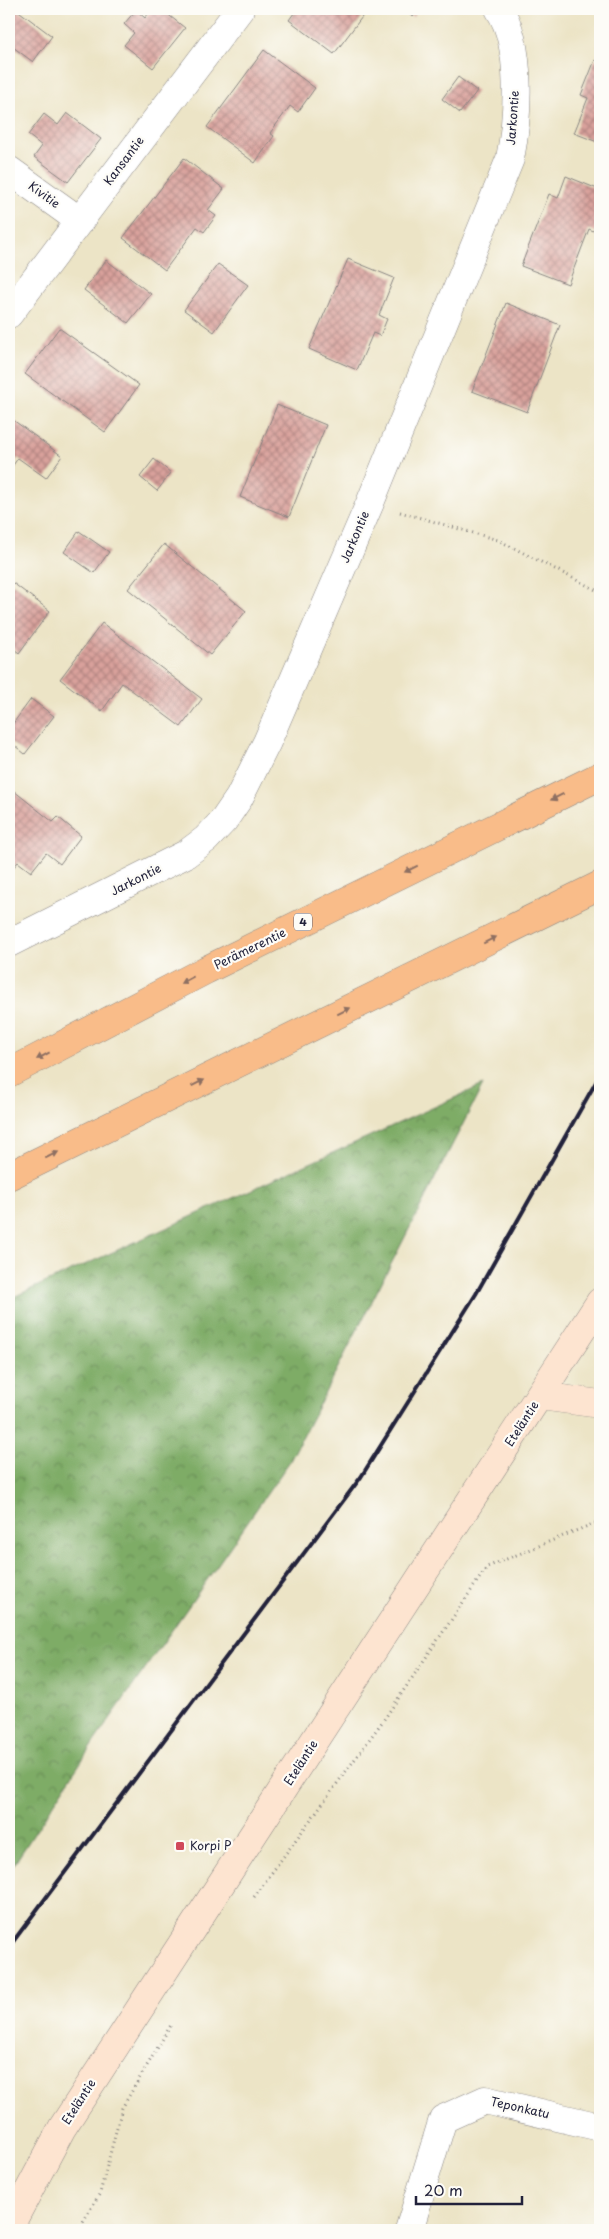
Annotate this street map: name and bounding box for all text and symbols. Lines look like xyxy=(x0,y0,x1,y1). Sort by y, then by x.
street label: Jarkontie xyxy=(501,90,523,146)
street label: Kansantie xyxy=(99,132,148,189)
street label: Kivitie xyxy=(25,176,64,212)
street label: Jarkontie xyxy=(335,508,373,565)
one-way arrow xyxy=(549,793,564,801)
street label: Jarkontie xyxy=(107,859,164,900)
one-way arrow xyxy=(404,865,418,873)
road number: 4 xyxy=(294,914,312,930)
street label: Perämerentie xyxy=(211,923,288,973)
one-way arrow xyxy=(483,935,497,943)
one-way arrow xyxy=(180,976,194,984)
one-way arrow xyxy=(337,1007,351,1015)
one-way arrow xyxy=(36,1052,50,1060)
one-way arrow xyxy=(191,1079,205,1087)
one-way arrow xyxy=(45,1151,60,1159)
street label: Eteläntie xyxy=(500,1397,543,1450)
street label: Eteläntie xyxy=(279,1736,322,1789)
place label: Korpi P xyxy=(190,1836,231,1854)
marker: Korpi P xyxy=(174,1840,186,1852)
street label: Eteläntie xyxy=(57,2075,100,2128)
street label: Teponkatu xyxy=(489,2091,552,2123)
scale bar xyxy=(416,2174,523,2206)
text: 20 m xyxy=(424,2178,463,2201)

